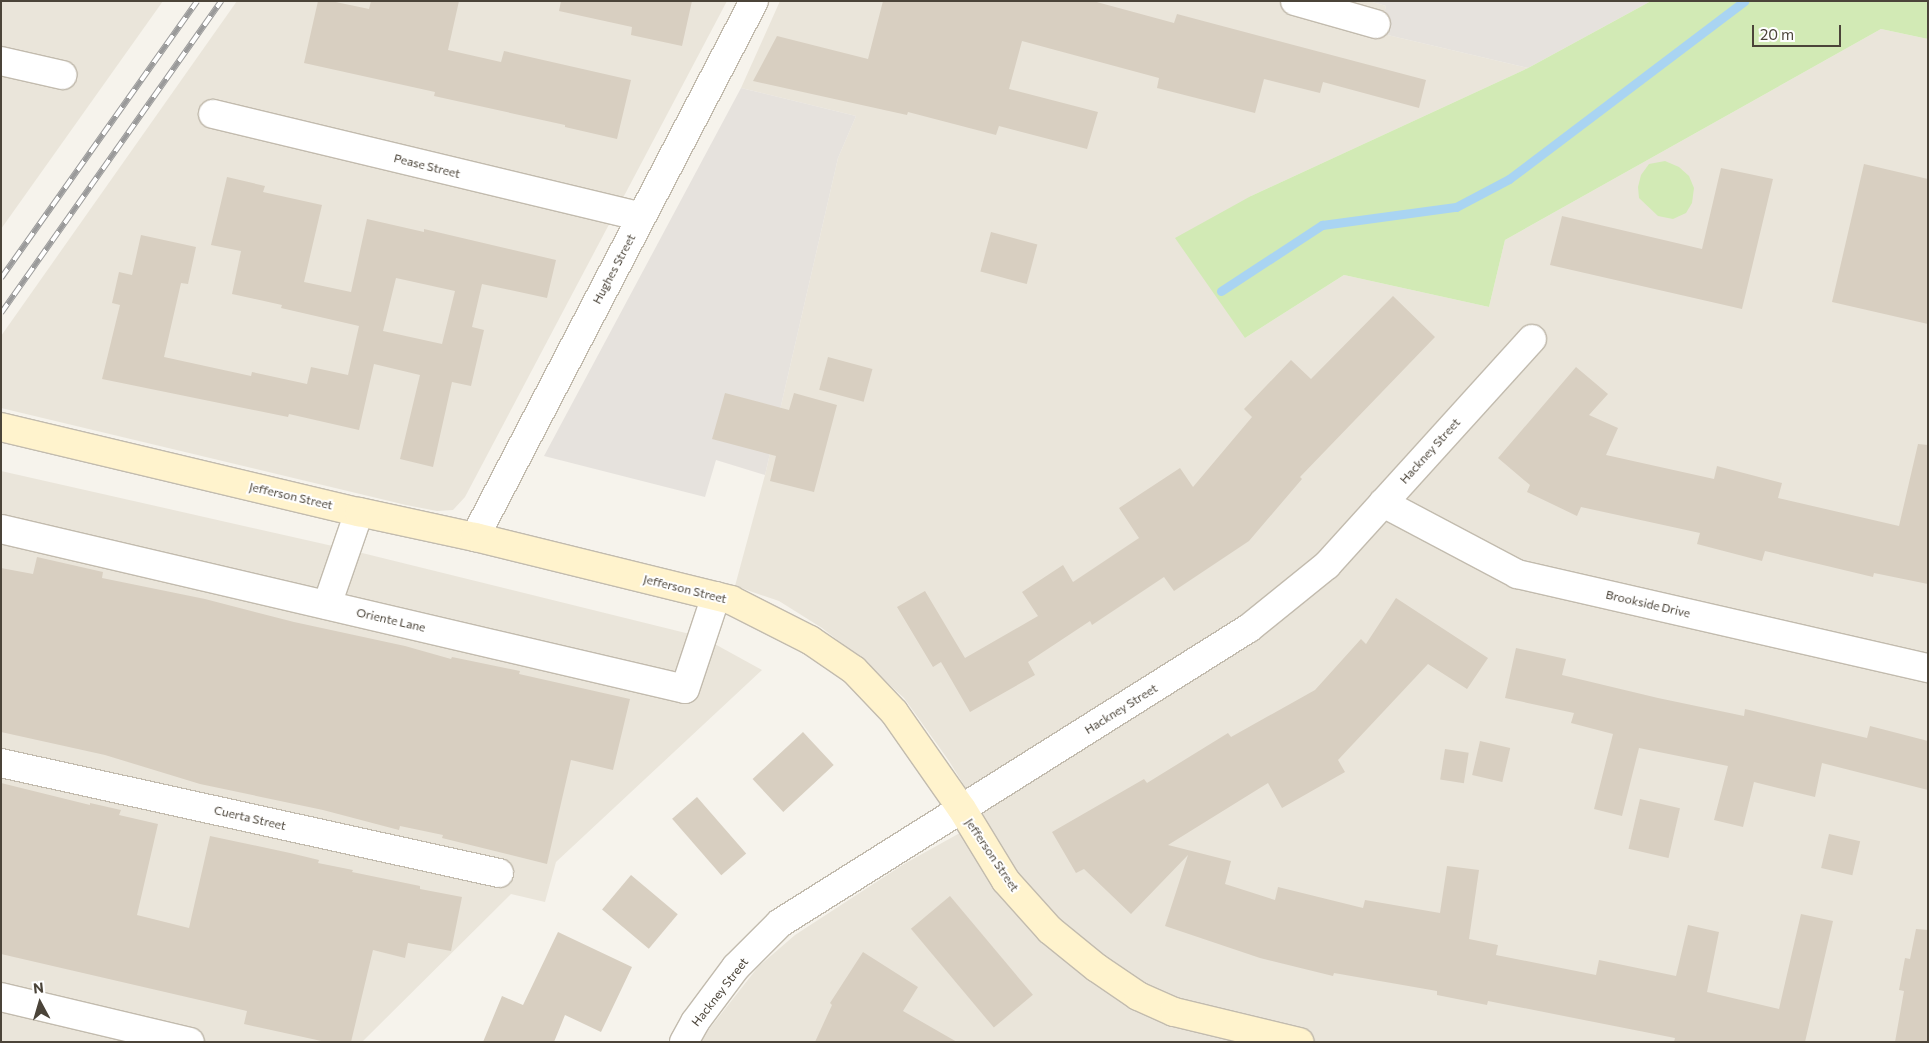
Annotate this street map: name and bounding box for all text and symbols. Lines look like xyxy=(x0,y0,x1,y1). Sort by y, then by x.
scale bar xyxy=(1754,15,1843,47)
text: 20 m xyxy=(1760,25,1794,43)
street label: Pease Street xyxy=(392,151,462,181)
street label: Hughes Street xyxy=(590,232,638,306)
street label: Hackney Street xyxy=(1397,415,1463,487)
street label: Jefferson Street xyxy=(248,479,334,513)
street label: Jefferson Street xyxy=(642,572,728,606)
street label: Brookside Drive xyxy=(1604,587,1692,621)
street label: Oriente Lane xyxy=(355,605,427,635)
street label: Hackney Street xyxy=(1082,681,1160,737)
street label: Cuerta Street xyxy=(213,803,287,833)
street label: Jefferson Street xyxy=(962,816,1022,894)
street label: Hackney Street xyxy=(689,955,751,1029)
north arrow xyxy=(15,978,65,1028)
text: N xyxy=(32,979,44,997)

